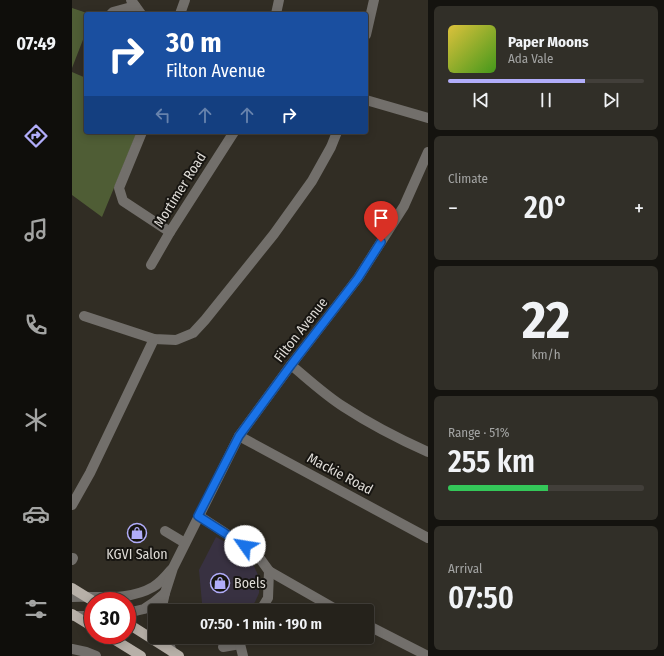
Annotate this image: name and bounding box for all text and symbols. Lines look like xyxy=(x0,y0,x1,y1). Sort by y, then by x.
text: 30 m xyxy=(166,26,222,59)
icon: right xyxy=(100,28,152,80)
text: 07:49 xyxy=(16,33,56,55)
text: Paper Moons xyxy=(508,33,589,51)
text: Ada Vale xyxy=(508,51,553,66)
text: Filton Avenue xyxy=(166,60,266,82)
icon: previous xyxy=(470,89,492,111)
icon: pause xyxy=(535,89,557,111)
icon: next xyxy=(600,89,622,111)
icon: left xyxy=(152,104,174,126)
icon: ahead xyxy=(194,104,216,126)
icon: ahead xyxy=(236,104,258,126)
icon: right xyxy=(278,104,300,126)
icon: directions xyxy=(22,122,50,150)
street label: Mortimer Road xyxy=(150,149,210,231)
text: Climate xyxy=(448,171,488,186)
text: 20° xyxy=(524,190,568,226)
text: − xyxy=(448,195,458,222)
text: + xyxy=(634,195,644,222)
pin xyxy=(364,201,398,242)
icon: arrive xyxy=(370,207,392,229)
icon: music xyxy=(22,216,50,244)
text: 22 xyxy=(522,289,570,352)
street label: Filton Avenue xyxy=(270,294,332,366)
icon: phone xyxy=(22,311,50,339)
text: km/h xyxy=(532,347,561,362)
icon: climate xyxy=(22,406,50,434)
text: Range · 51% xyxy=(448,425,510,440)
text: 255 km xyxy=(448,444,535,480)
street label: Mackie Road xyxy=(304,450,376,498)
icon: car xyxy=(22,500,50,528)
shop icon: KGVI Salon xyxy=(126,522,148,544)
position arrow xyxy=(224,525,266,567)
place label: KGVI Salon xyxy=(106,546,168,563)
text: Arrival xyxy=(448,561,482,576)
shop icon: Boels xyxy=(209,572,231,594)
place label: Boels xyxy=(234,575,266,592)
text: 07:50 xyxy=(448,580,514,616)
speed limit sign: 30 xyxy=(84,592,136,644)
icon: filters xyxy=(22,595,50,623)
text: 07:50 · 1 min · 190 m xyxy=(200,615,322,633)

